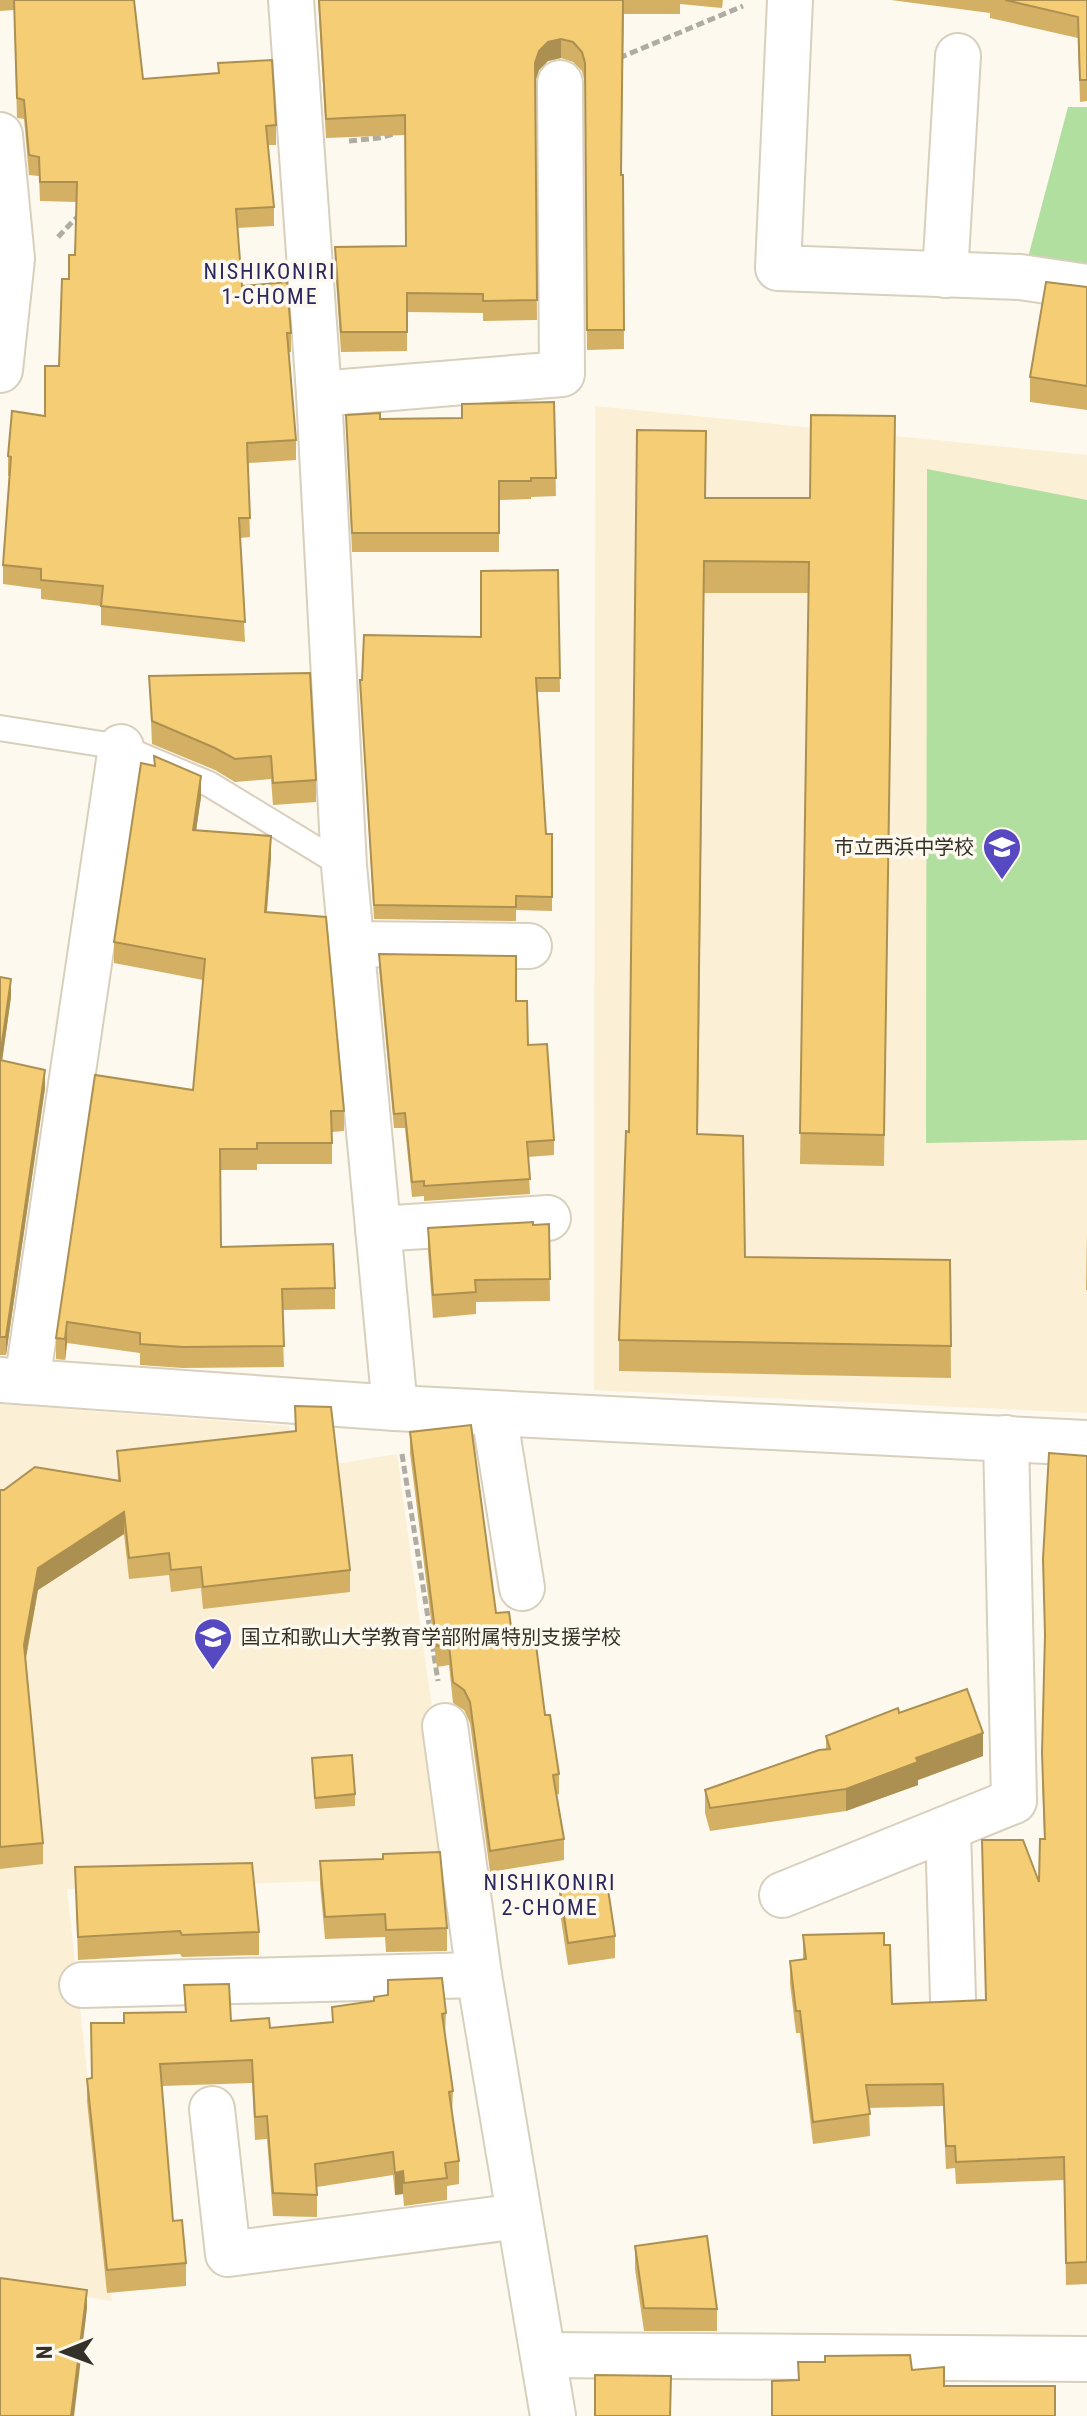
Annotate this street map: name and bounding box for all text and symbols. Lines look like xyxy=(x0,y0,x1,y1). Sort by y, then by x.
district label: NISHIKONIRI 1-CHOME xyxy=(204,259,336,309)
school or university icon: 市立西浜中学校 xyxy=(981,826,1023,881)
place label: 市立西浜中学校 xyxy=(834,835,974,859)
school or university icon: 国立和歌山大学教育学部附属特別支援学校 xyxy=(192,1616,234,1671)
place label: 国立和歌山大学教育学部附属特別支援学校 xyxy=(241,1625,621,1649)
district label: NISHIKONIRI 2-CHOME xyxy=(484,1870,616,1920)
north arrow xyxy=(24,2312,104,2392)
text: N xyxy=(32,2345,57,2359)

